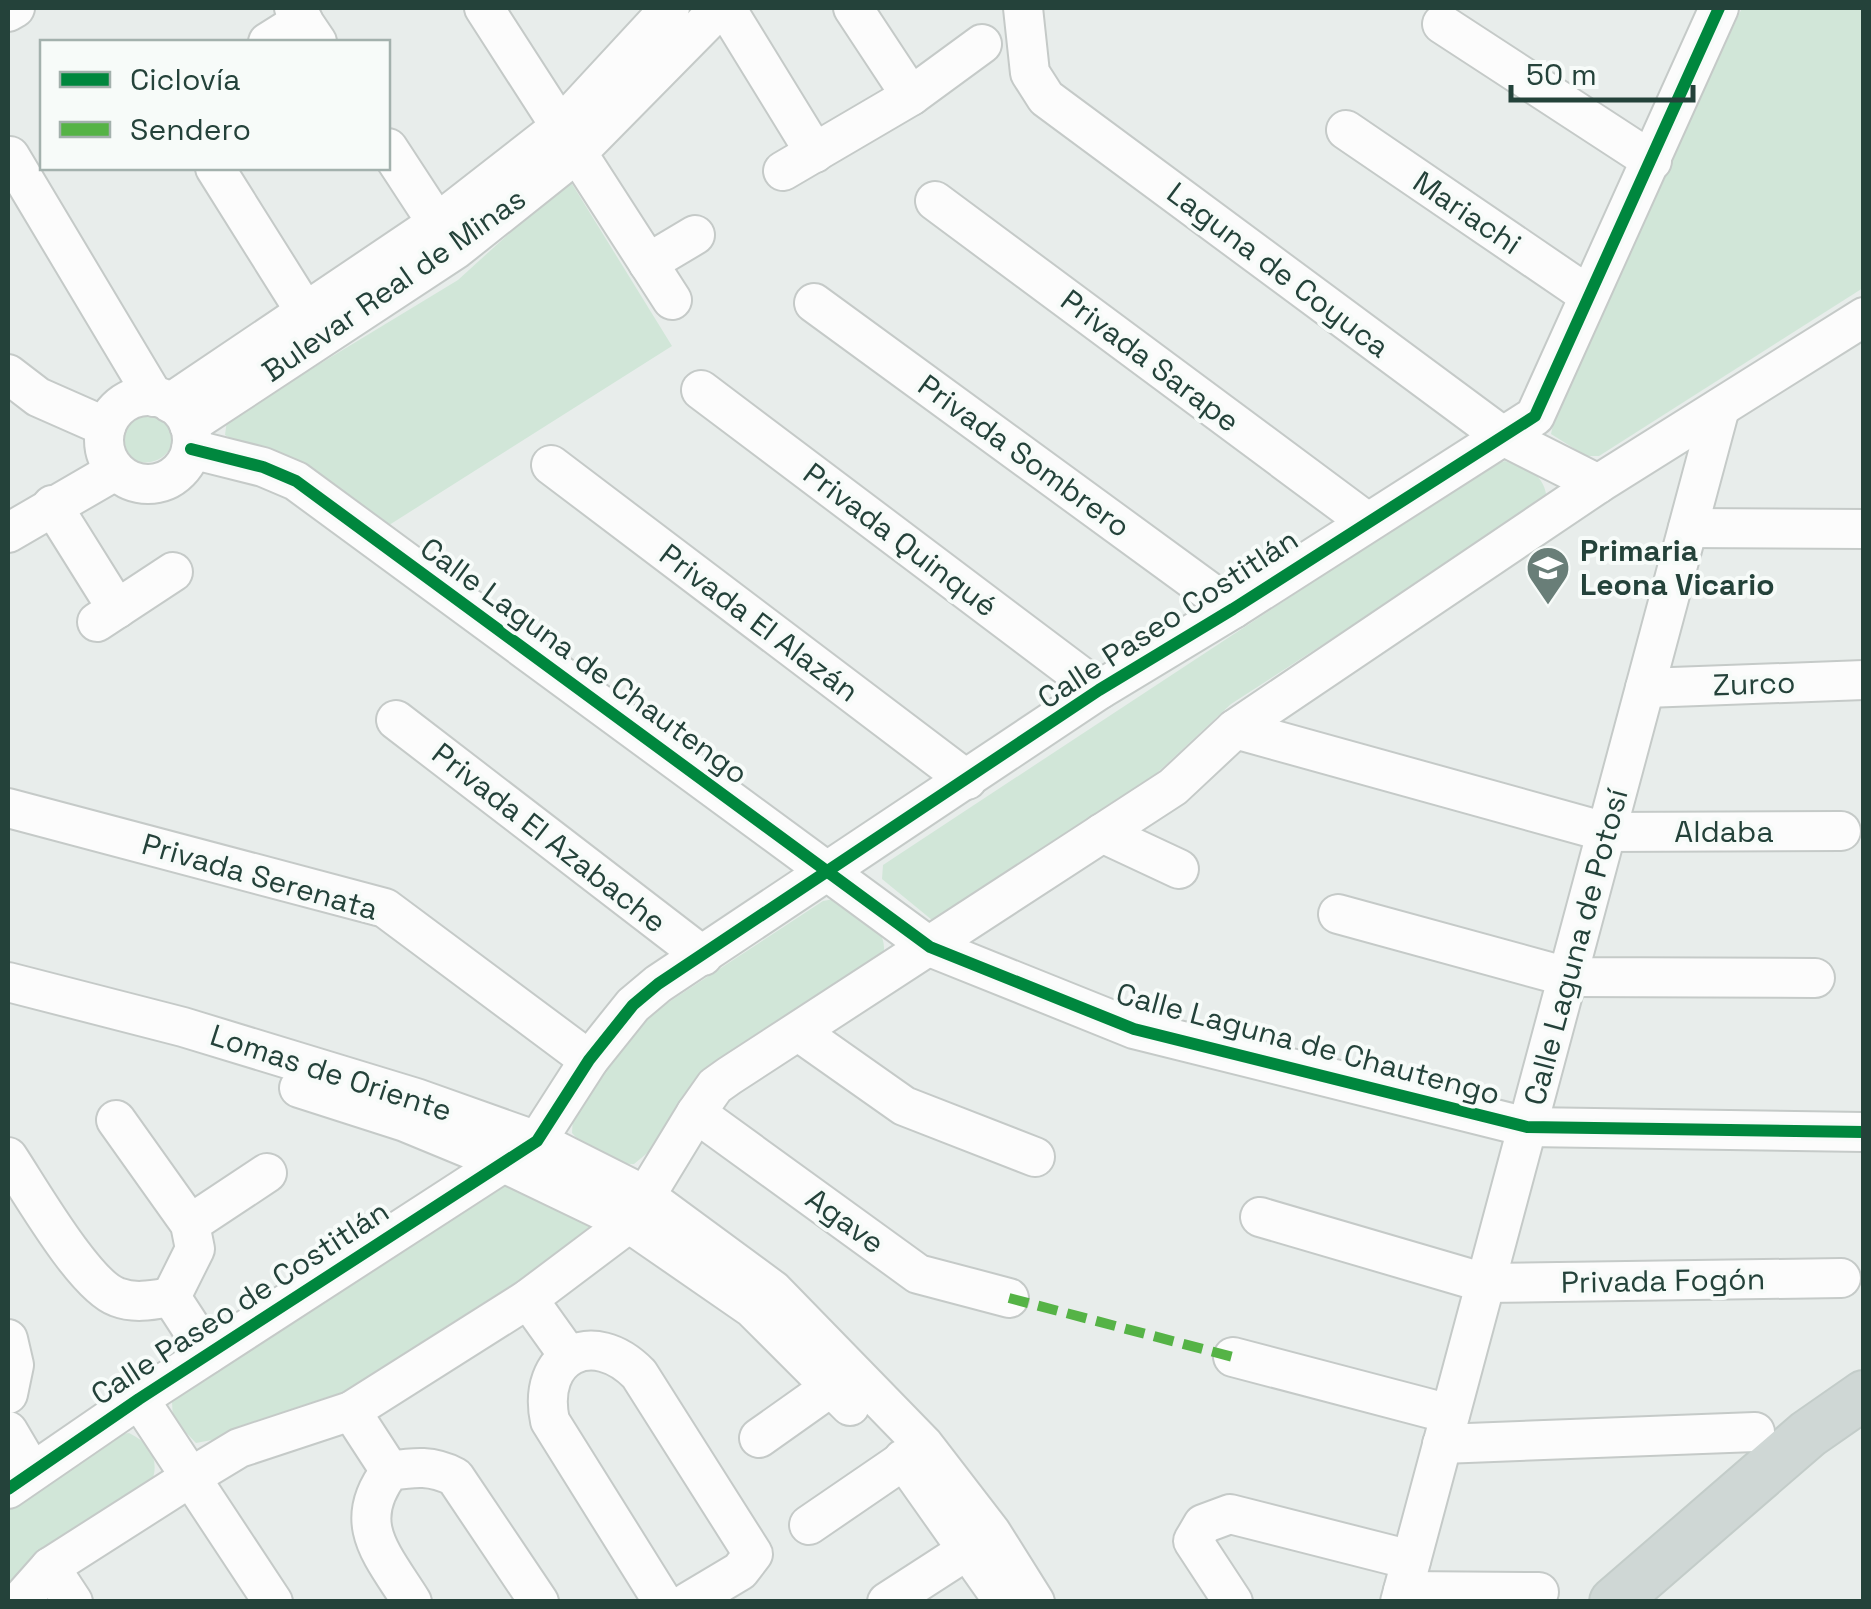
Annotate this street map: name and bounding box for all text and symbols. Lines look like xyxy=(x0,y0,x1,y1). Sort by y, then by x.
legend xyxy=(40,40,390,170)
scale bar xyxy=(1511,40,1694,102)
text: 50 m xyxy=(1526,55,1597,94)
text: Ciclovía xyxy=(130,60,241,99)
text: Sendero xyxy=(130,110,251,149)
street label: Mariachi xyxy=(1406,162,1529,263)
street label: Laguna de Coyuca xyxy=(1159,173,1397,366)
street label: Bulevar Real de Minas xyxy=(254,179,533,390)
street label: Privada Sarape xyxy=(1053,281,1248,441)
street label: Privada Sombrero xyxy=(910,365,1138,546)
street label: Privada Quinqué xyxy=(795,454,1005,625)
street label: Calle Paseo Costitlán xyxy=(1030,520,1305,717)
street label: Calle Laguna de Chautengo xyxy=(413,529,756,793)
place label: Primaria Leona Vicario xyxy=(1580,531,1775,604)
street label: Privada El Alazán xyxy=(652,535,867,710)
school or university icon: Primaria Leona Vicario xyxy=(1525,545,1571,606)
street label: Zurco xyxy=(1712,663,1796,704)
street label: Privada El Azabache xyxy=(424,734,674,941)
street label: Calle Laguna de Potosí xyxy=(1514,784,1637,1109)
street label: Aldaba xyxy=(1674,812,1774,851)
street label: Privada Serenata xyxy=(138,824,383,929)
street label: Calle Laguna de Chautengo xyxy=(1112,973,1504,1114)
street label: Lomas de Oriente xyxy=(206,1015,457,1130)
street label: Agave xyxy=(798,1179,892,1262)
street label: Calle Paseo de Costitlán xyxy=(83,1192,396,1414)
street label: Privada Fogón xyxy=(1561,1259,1765,1302)

